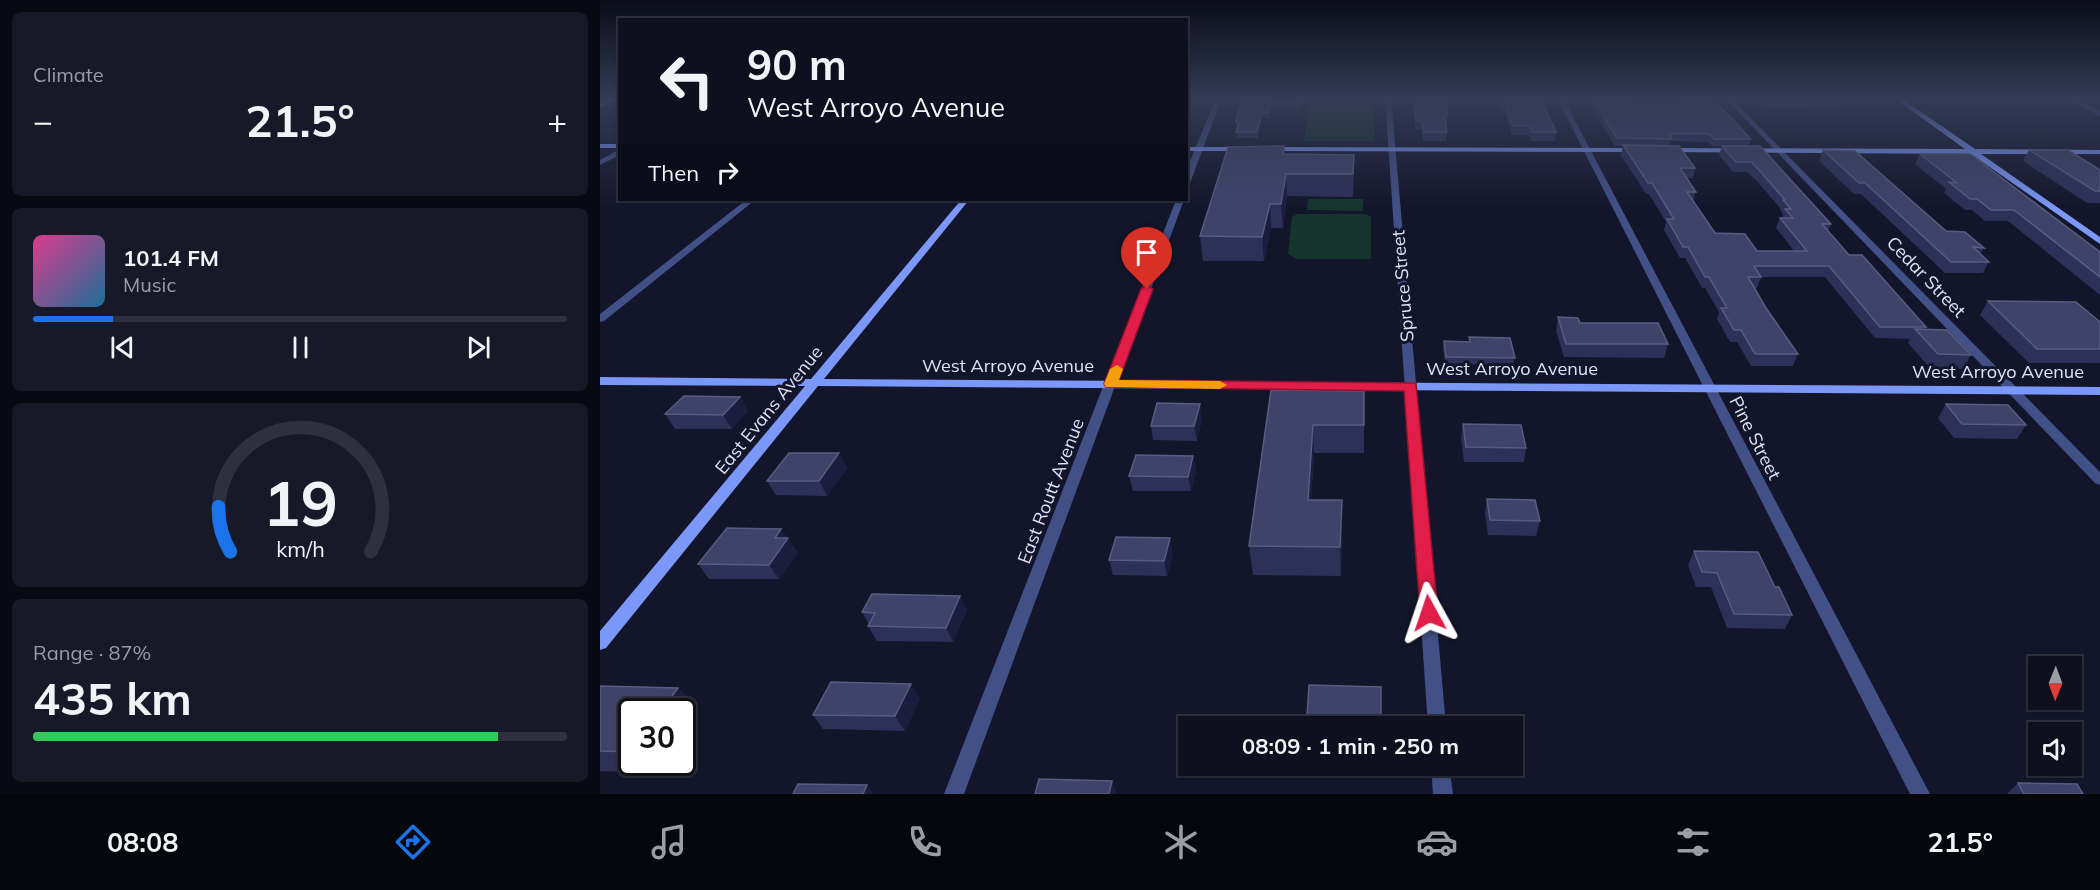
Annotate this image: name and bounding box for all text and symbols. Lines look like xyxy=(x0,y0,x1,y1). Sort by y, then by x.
text: 90 m xyxy=(747,38,847,91)
icon: left xyxy=(648,42,726,120)
text: Climate xyxy=(33,62,104,87)
text: West Arroyo Avenue xyxy=(747,90,1005,124)
text: 21.5° xyxy=(245,92,355,148)
text: − xyxy=(33,100,53,141)
text: + xyxy=(547,100,567,141)
icon: right xyxy=(711,156,744,189)
text: Then xyxy=(648,159,699,187)
pin xyxy=(1121,227,1172,289)
street label: Spruce Street xyxy=(1386,229,1419,343)
street label: Cedar Street xyxy=(1882,231,1971,322)
icon: arrive xyxy=(1130,236,1163,269)
text: 101.4 FM xyxy=(123,244,219,272)
text: Music xyxy=(123,272,176,297)
icon: previous xyxy=(106,331,139,364)
icon: pause xyxy=(284,331,317,364)
icon: next xyxy=(462,331,495,364)
street label: East Evans Avenue xyxy=(710,341,827,479)
street label: West Arroyo Avenue xyxy=(922,354,1094,377)
street label: West Arroyo Avenue xyxy=(1426,357,1598,380)
street label: West Arroyo Avenue xyxy=(1912,360,2084,383)
street label: Pine Street xyxy=(1725,392,1786,483)
street label: East Routt Avenue xyxy=(1012,415,1089,567)
text: 19 xyxy=(263,463,337,542)
text: km/h xyxy=(276,535,324,562)
position arrow xyxy=(1397,581,1461,645)
text: Range · 87% xyxy=(33,640,151,665)
north arrow xyxy=(2028,656,2082,710)
map controls xyxy=(2028,656,2082,776)
text: 435 km xyxy=(33,670,192,726)
speed limit sign: 30 xyxy=(618,698,696,776)
button: sound xyxy=(2028,722,2082,776)
text: 08:09 · 1 min · 250 m xyxy=(1242,732,1459,760)
icon: directions xyxy=(392,821,434,863)
icon: music xyxy=(648,821,690,863)
icon: phone xyxy=(904,821,946,863)
icon: climate xyxy=(1160,821,1202,863)
icon: car xyxy=(1416,821,1458,863)
icon: filters xyxy=(1672,821,1714,863)
text: 08:08 xyxy=(107,825,178,859)
text: 21.5° xyxy=(1927,825,1993,859)

